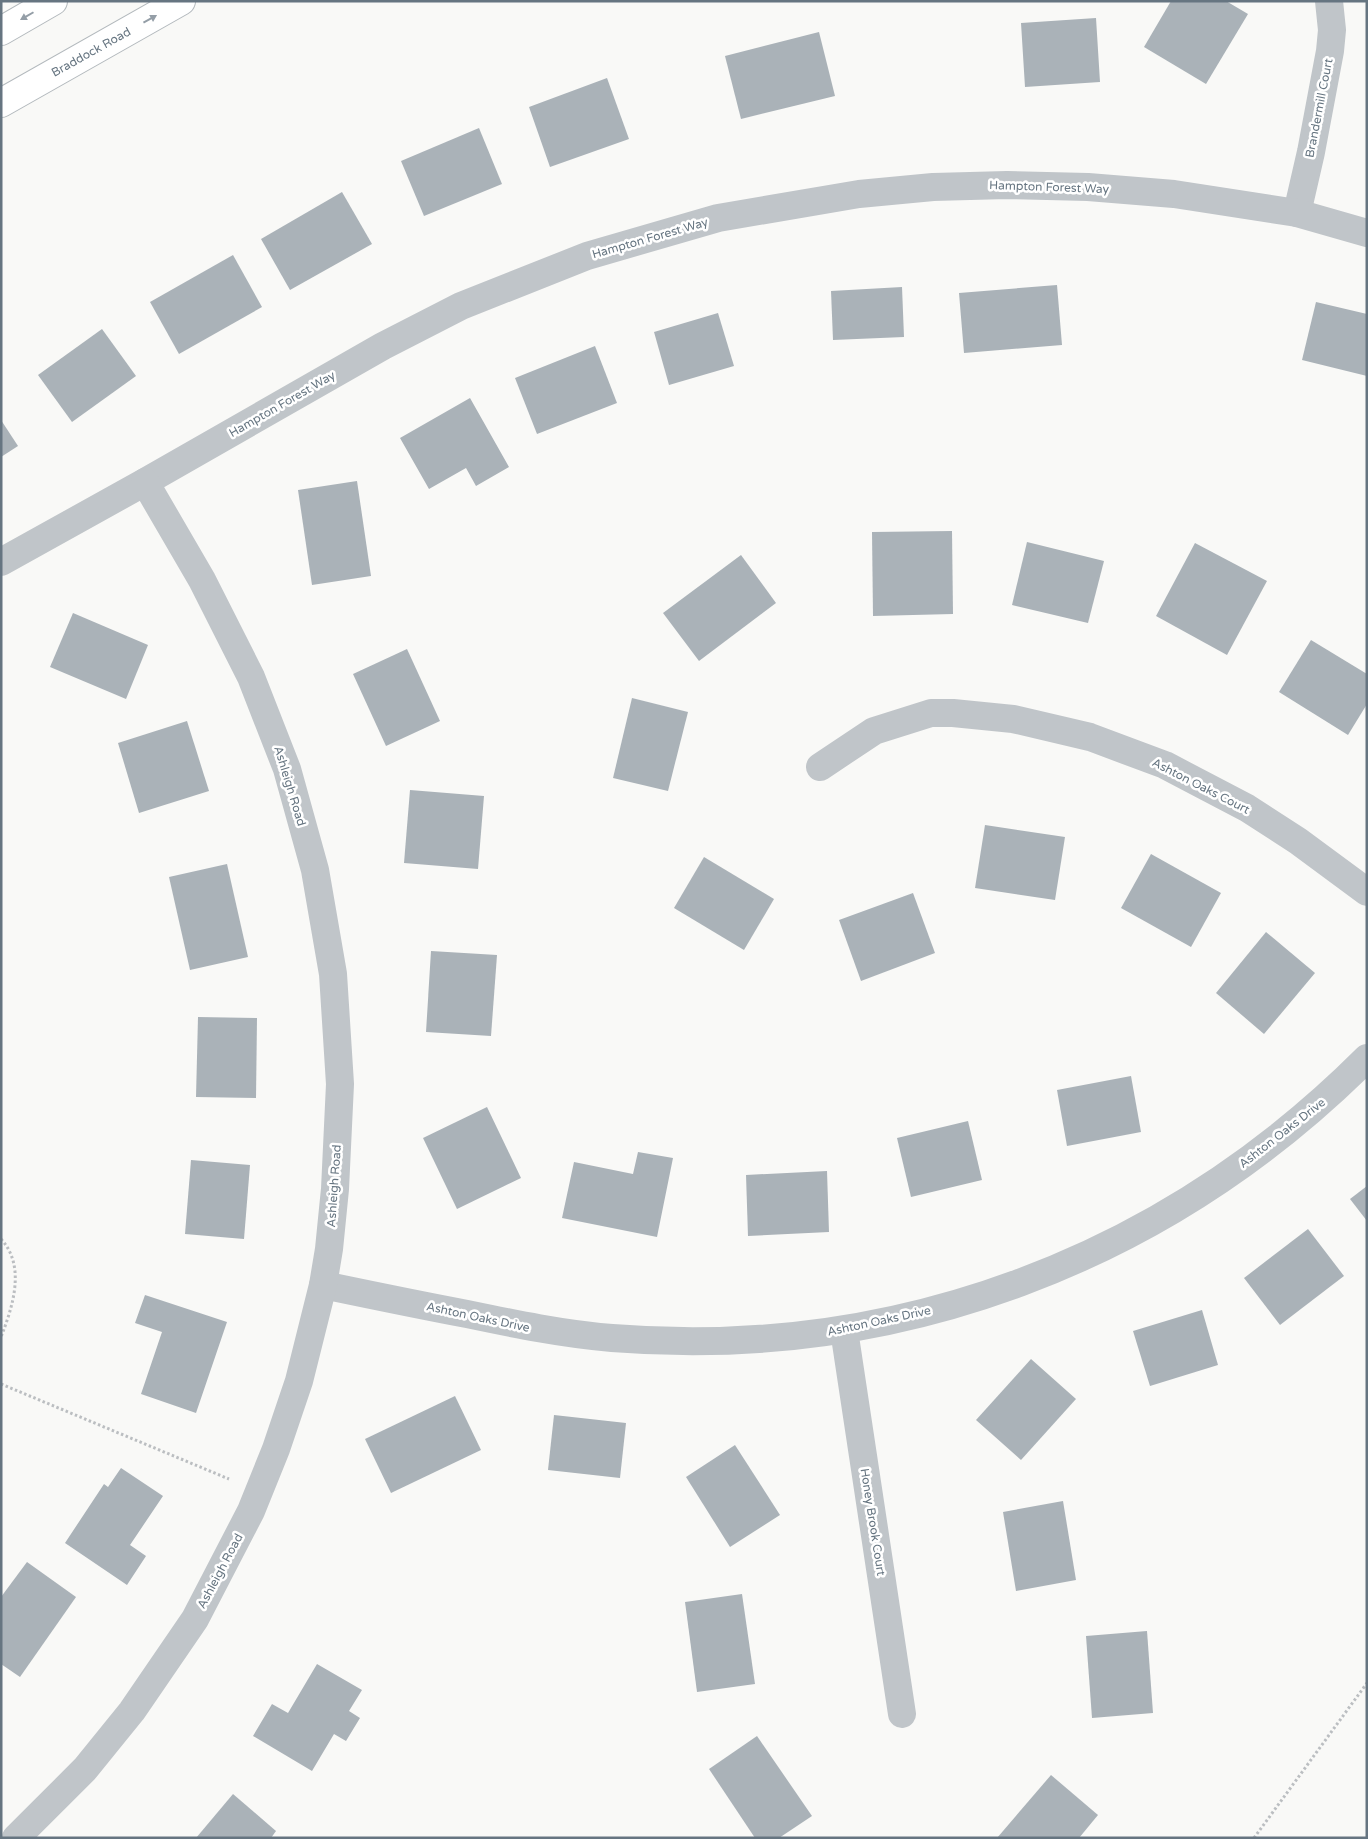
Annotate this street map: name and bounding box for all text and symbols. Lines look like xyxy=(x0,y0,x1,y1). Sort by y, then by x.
one-way arrow xyxy=(20,12,35,20)
one-way arrow xyxy=(144,14,157,23)
street label: Braddock Road xyxy=(49,24,133,80)
street label: Brandermill Court xyxy=(1303,57,1336,159)
street label: Hampton Forest Way xyxy=(989,178,1110,196)
street label: Hampton Forest Way xyxy=(590,215,710,261)
street label: Hampton Forest Way xyxy=(227,368,338,440)
street label: Ashleigh Road xyxy=(271,744,309,828)
street label: Ashton Oaks Court xyxy=(1150,755,1253,817)
street label: Ashton Oaks Drive xyxy=(1236,1095,1328,1171)
street label: Ashleigh Road xyxy=(324,1144,344,1228)
street label: Ashton Oaks Drive xyxy=(425,1299,531,1335)
street label: Ashton Oaks Drive xyxy=(826,1303,932,1339)
street label: Honey Brook Court xyxy=(858,1467,888,1577)
street label: Ashleigh Road xyxy=(194,1531,246,1611)

